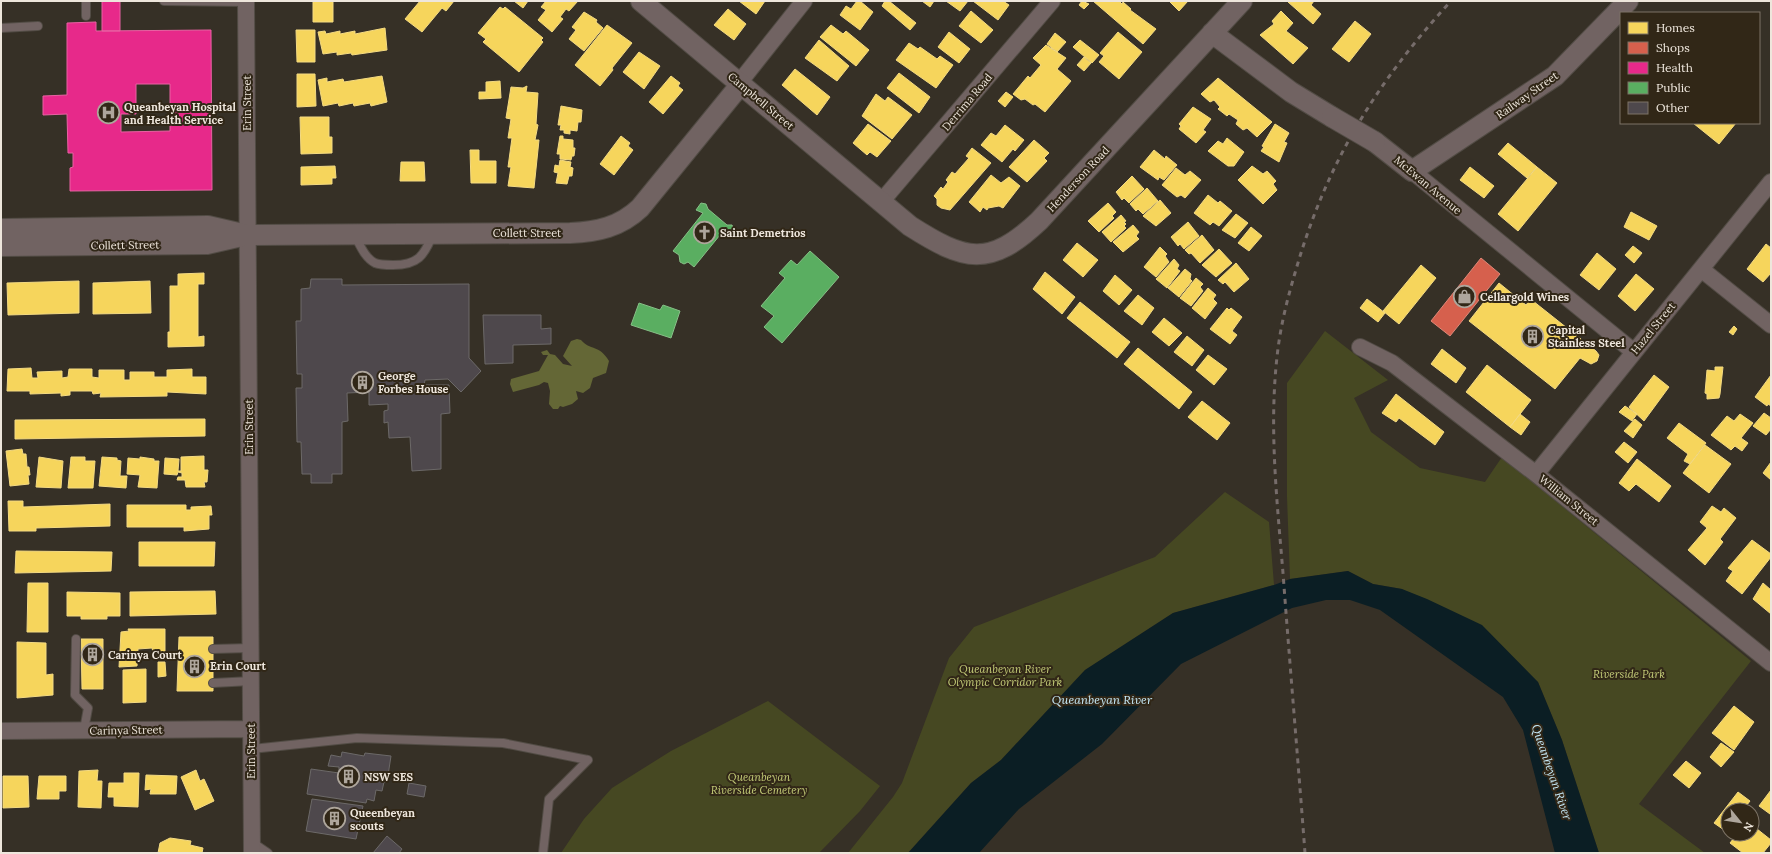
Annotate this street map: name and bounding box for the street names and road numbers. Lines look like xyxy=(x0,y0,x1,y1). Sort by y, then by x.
street label: Railway Street xyxy=(1493,68,1561,122)
street label: Campbell Street xyxy=(725,69,798,133)
street label: Derrima Road xyxy=(939,70,995,134)
street label: Erin Street xyxy=(240,75,254,131)
street label: Henderson Road xyxy=(1044,143,1112,215)
street label: McEwan Avenue xyxy=(1391,153,1465,217)
street label: Collett Street xyxy=(493,226,562,240)
street label: Collett Street xyxy=(91,237,160,253)
street label: Hazel Street xyxy=(1628,299,1679,357)
street label: Erin Street xyxy=(242,399,256,455)
street label: William Street xyxy=(1536,472,1602,529)
street label: Carinya Street xyxy=(89,722,164,738)
street label: Erin Street xyxy=(244,723,258,779)

